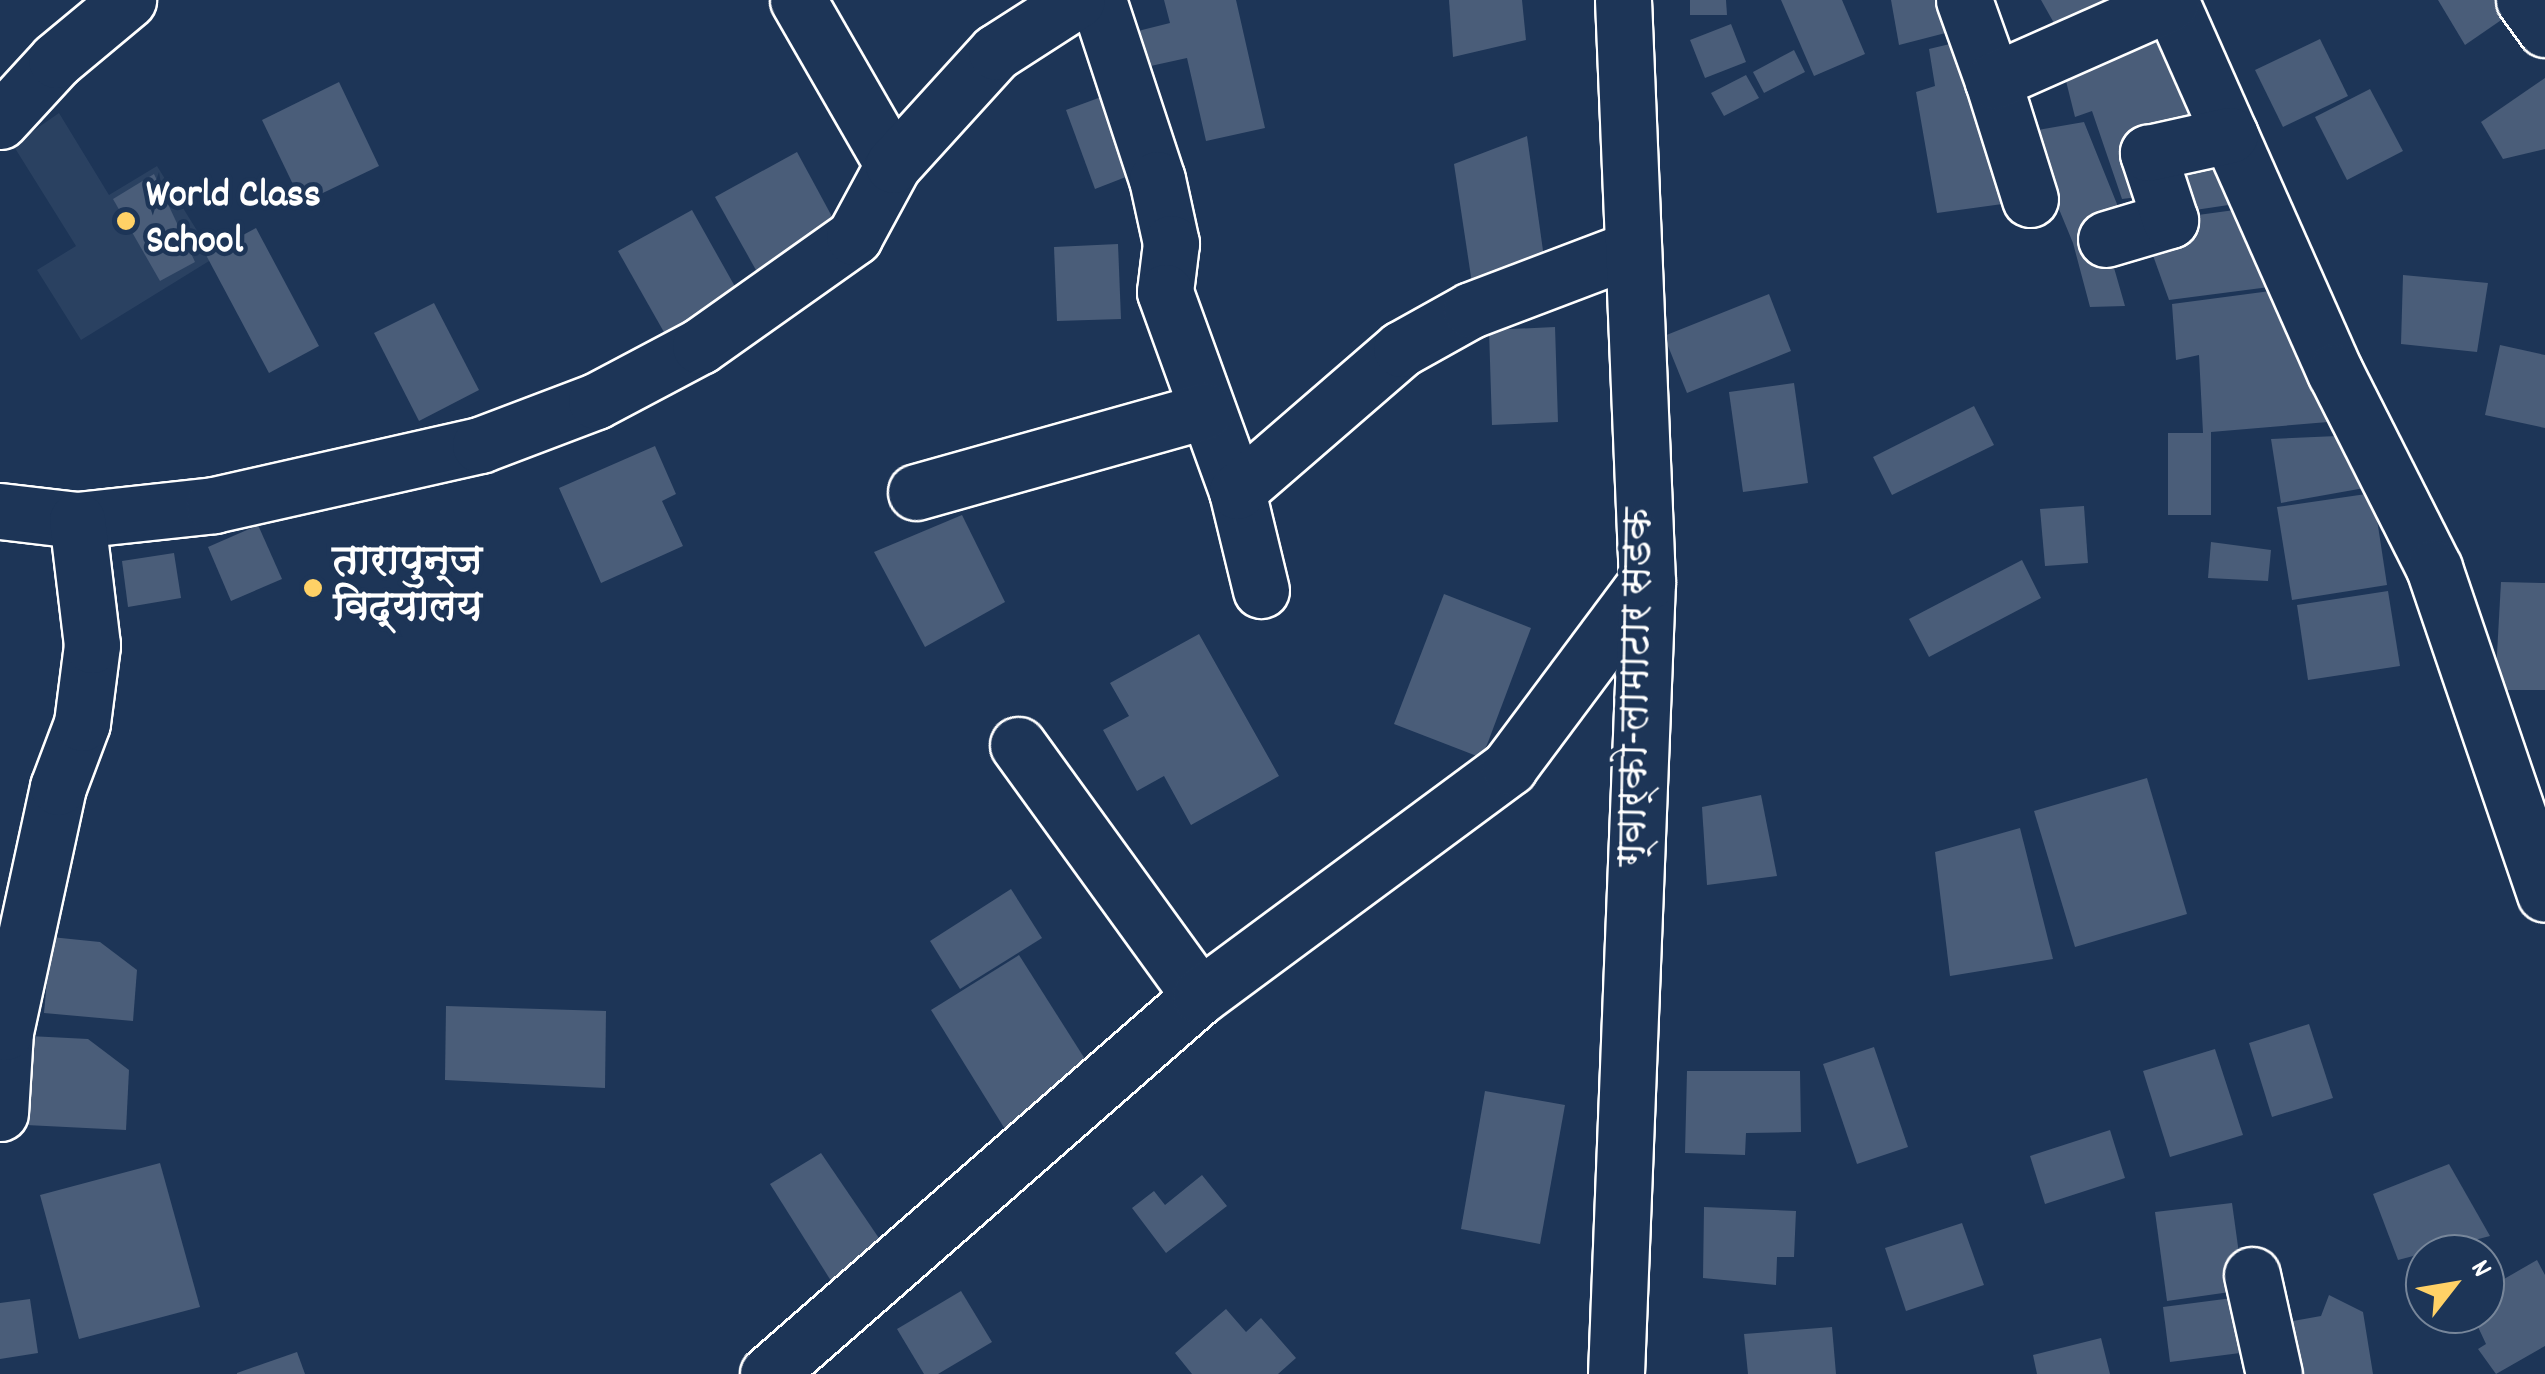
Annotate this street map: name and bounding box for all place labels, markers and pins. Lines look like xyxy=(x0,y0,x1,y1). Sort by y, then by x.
place label: World Class School xyxy=(146,174,321,268)
marker: World Class School xyxy=(115,210,137,232)
place label: तारापुन्ज विद्यालय xyxy=(333,541,482,635)
marker: तारापुन्ज विद्यालय xyxy=(302,577,324,599)

